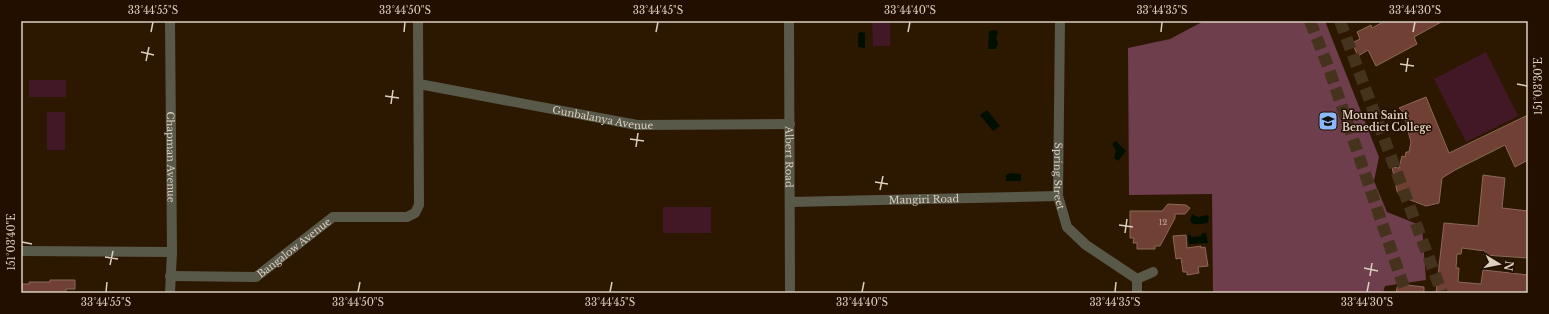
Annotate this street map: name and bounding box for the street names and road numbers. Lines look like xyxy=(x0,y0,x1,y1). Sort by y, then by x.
street label: Gunbalanya Avenue xyxy=(551,103,654,132)
street label: Chapman Avenue xyxy=(164,111,178,203)
street label: Albert Road xyxy=(783,125,796,188)
street label: Spring Street xyxy=(1051,142,1068,211)
street label: Mangiri Road xyxy=(889,192,960,206)
street label: Bangalow Avenue xyxy=(254,215,334,280)

